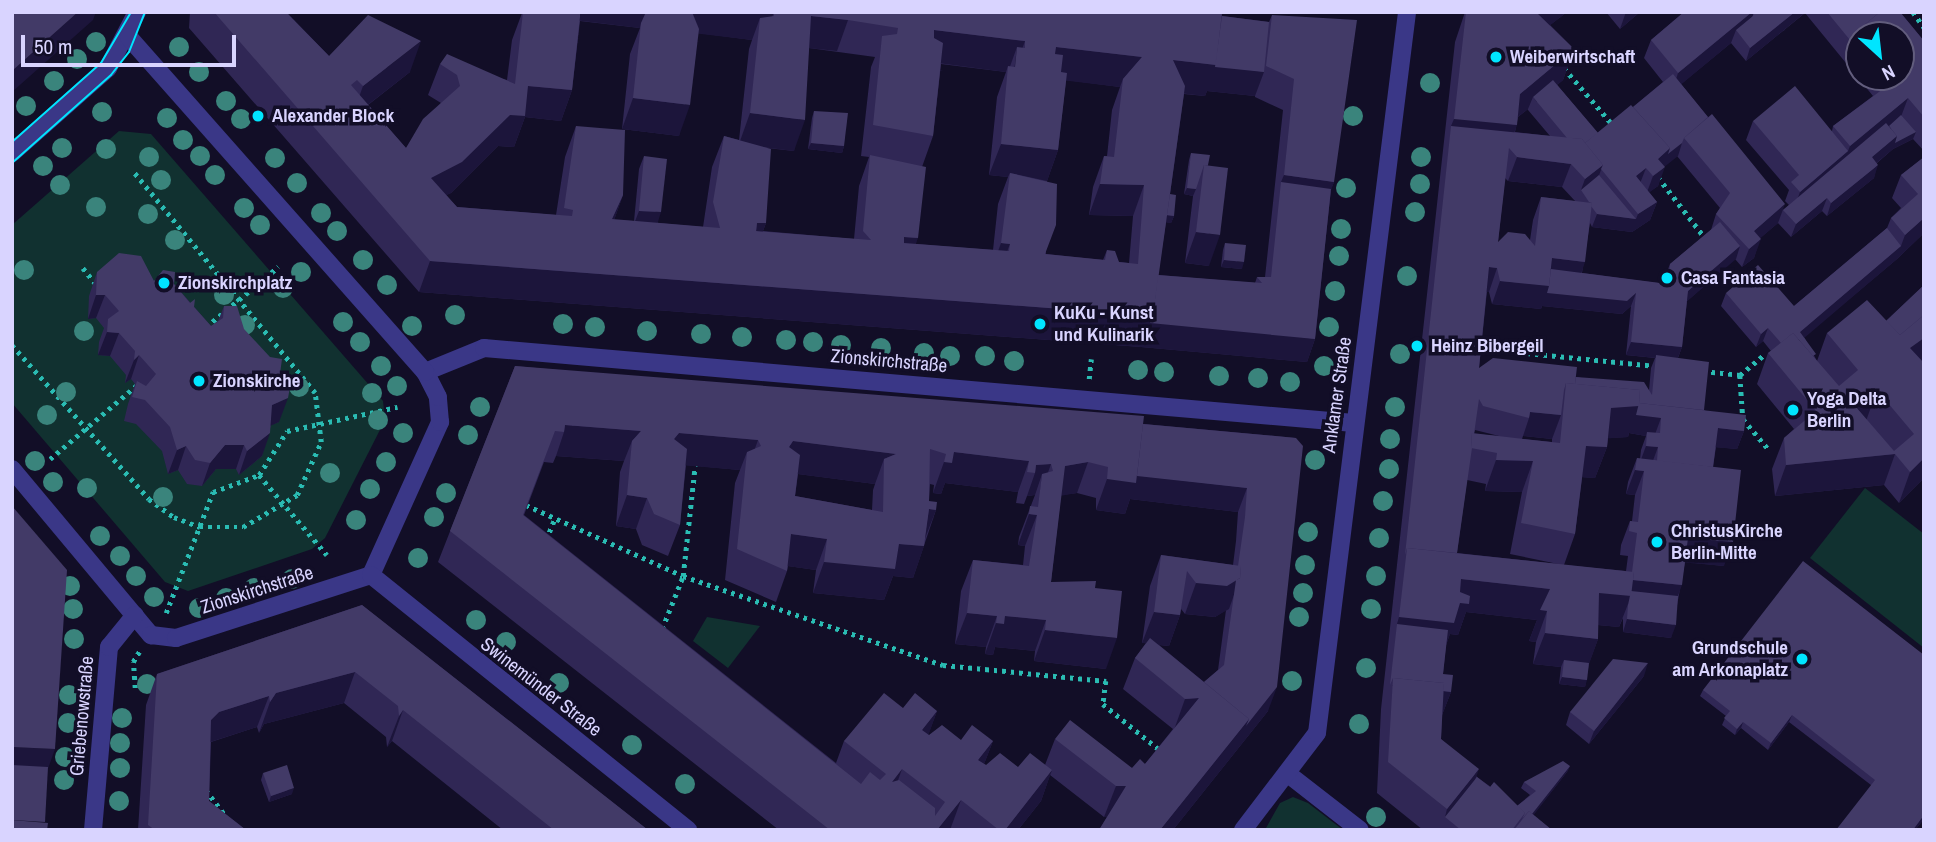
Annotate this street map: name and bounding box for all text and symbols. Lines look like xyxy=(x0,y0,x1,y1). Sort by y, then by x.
scale bar xyxy=(24,21,240,65)
north arrow xyxy=(1845,21,1915,91)
text: 50 m xyxy=(34,32,72,61)
place label: Weiberwirtschaft xyxy=(1510,46,1635,68)
marker: Weiberwirtschaft xyxy=(1488,49,1504,65)
text: N xyxy=(1878,59,1900,87)
place label: Alexander Block xyxy=(272,105,394,127)
marker: Alexander Block xyxy=(250,108,266,124)
place label: Casa Fantasia xyxy=(1681,267,1785,289)
marker: Casa Fantasia xyxy=(1659,270,1675,286)
place label: Zionskirchplatz xyxy=(178,272,292,294)
marker: Zionskirchplatz xyxy=(156,275,172,291)
place label: KuKu - Kunst und Kulinarik xyxy=(1054,302,1154,346)
marker: KuKu - Kunst und Kulinarik xyxy=(1032,316,1048,332)
place label: Heinz Bibergeil xyxy=(1431,335,1544,357)
street label: Anklamer Straße xyxy=(1318,336,1356,454)
marker: Heinz Bibergeil xyxy=(1409,338,1425,354)
street label: Zionskirchstraße xyxy=(830,345,948,377)
place label: Zionskirche xyxy=(213,370,300,392)
marker: Zionskirche xyxy=(191,373,207,389)
place label: Yoga Delta Berlin xyxy=(1807,388,1886,432)
marker: Yoga Delta Berlin xyxy=(1785,402,1801,418)
place label: ChristusKirche Berlin-Mitte xyxy=(1671,520,1783,564)
marker: ChristusKirche Berlin-Mitte xyxy=(1649,534,1665,550)
street label: Zionskirchstraße xyxy=(198,561,316,619)
street label: Swinemünder Straße xyxy=(476,633,606,741)
place label: Grundschule am Arkonaplatz xyxy=(1672,637,1788,681)
marker: Grundschule am Arkonaplatz xyxy=(1794,651,1810,667)
street label: Griebenowstraße xyxy=(65,655,99,777)

